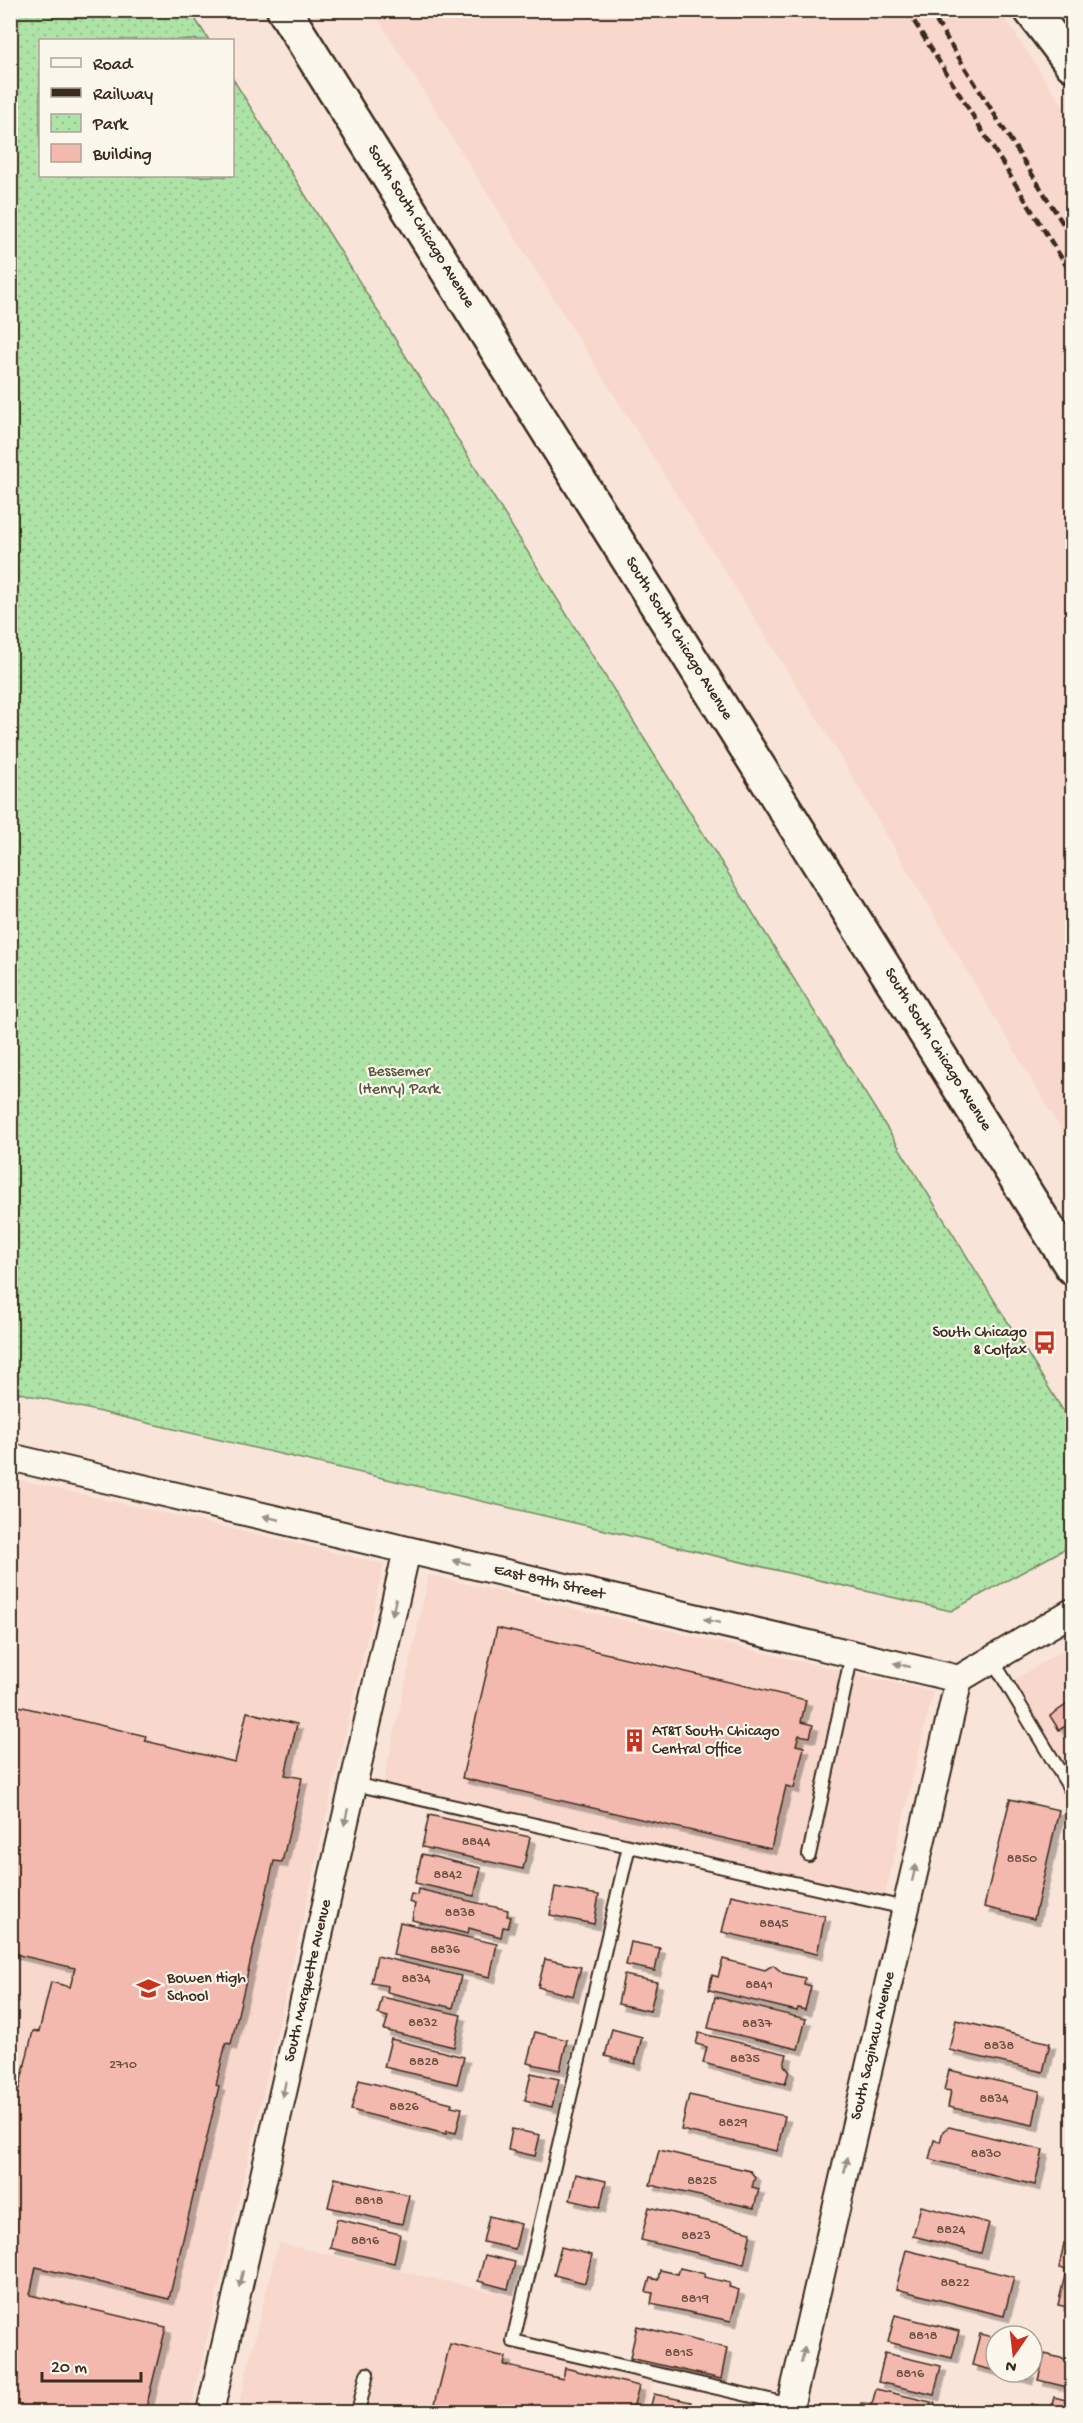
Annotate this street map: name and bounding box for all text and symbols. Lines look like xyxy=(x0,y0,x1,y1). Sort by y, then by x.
legend xyxy=(39,39,234,177)
text: Road xyxy=(93,55,134,76)
text: Railway xyxy=(93,85,153,106)
text: Park xyxy=(92,115,129,136)
street label: South South Chicago Avenue xyxy=(362,142,478,313)
text: Building xyxy=(92,145,152,166)
street label: South South Chicago Avenue xyxy=(620,554,736,725)
street label: South South Chicago Avenue xyxy=(879,965,995,1136)
park label: Bessemer (Henry) Park xyxy=(358,1063,442,1100)
place label: South Chicago & Colfax xyxy=(932,1324,1028,1361)
bus stop icon: South Chicago & Colfax xyxy=(1032,1329,1058,1355)
one-way arrow xyxy=(261,1513,280,1522)
one-way arrow xyxy=(451,1557,470,1567)
street label: East 89th Street xyxy=(492,1561,608,1605)
one-way arrow xyxy=(389,1598,399,1616)
one-way arrow xyxy=(703,1616,721,1626)
one-way arrow xyxy=(893,1660,911,1670)
place label: AT&T South Chicago Central Office xyxy=(652,1723,780,1760)
building icon: AT&T South Chicago Central Office xyxy=(621,1728,647,1754)
one-way arrow xyxy=(341,1808,351,1827)
house number: 8844 xyxy=(462,1834,491,1851)
house number: 8850 xyxy=(1007,1851,1037,1868)
one-way arrow xyxy=(909,1864,919,1882)
house number: 8842 xyxy=(434,1867,463,1884)
street label: South Marquette Avenue xyxy=(281,1897,337,2064)
house number: 8838 xyxy=(445,1905,475,1922)
house number: 8845 xyxy=(759,1916,789,1933)
house number: 8836 xyxy=(430,1942,461,1959)
street label: South Saginaw Avenue xyxy=(848,1969,900,2122)
place label: Bowen High School xyxy=(166,1970,246,2007)
house number: 8834 xyxy=(401,1971,431,1988)
school or university icon: Bowen High School xyxy=(136,1975,162,2001)
house number: 8841 xyxy=(745,1977,773,1994)
house number: 8832 xyxy=(408,2015,438,2032)
house number: 8837 xyxy=(742,2016,773,2033)
house number: 8838 xyxy=(984,2038,1014,2055)
house number: 8835 xyxy=(730,2051,760,2068)
house number: 8828 xyxy=(409,2054,439,2071)
house number: 2710 xyxy=(109,2057,137,2074)
one-way arrow xyxy=(279,2080,288,2099)
house number: 8834 xyxy=(979,2091,1009,2108)
house number: 8826 xyxy=(389,2099,420,2116)
house number: 8829 xyxy=(718,2115,748,2132)
house number: 8830 xyxy=(971,2146,1001,2163)
one-way arrow xyxy=(842,2156,852,2175)
house number: 8825 xyxy=(687,2173,717,2190)
house number: 8818 xyxy=(355,2193,384,2210)
house number: 8824 xyxy=(937,2222,966,2239)
house number: 8823 xyxy=(681,2228,711,2245)
house number: 8816 xyxy=(351,2233,380,2250)
one-way arrow xyxy=(235,2270,245,2289)
house number: 8822 xyxy=(940,2275,970,2292)
house number: 8819 xyxy=(681,2291,709,2308)
north arrow xyxy=(984,2324,1044,2384)
house number: 8818 xyxy=(909,2328,938,2345)
scale bar xyxy=(42,2345,141,2383)
house number: 8815 xyxy=(665,2345,693,2362)
one-way arrow xyxy=(798,2346,808,2365)
text: N xyxy=(1003,2355,1019,2376)
text: 20 m xyxy=(51,2358,87,2379)
house number: 8816 xyxy=(896,2366,925,2383)

